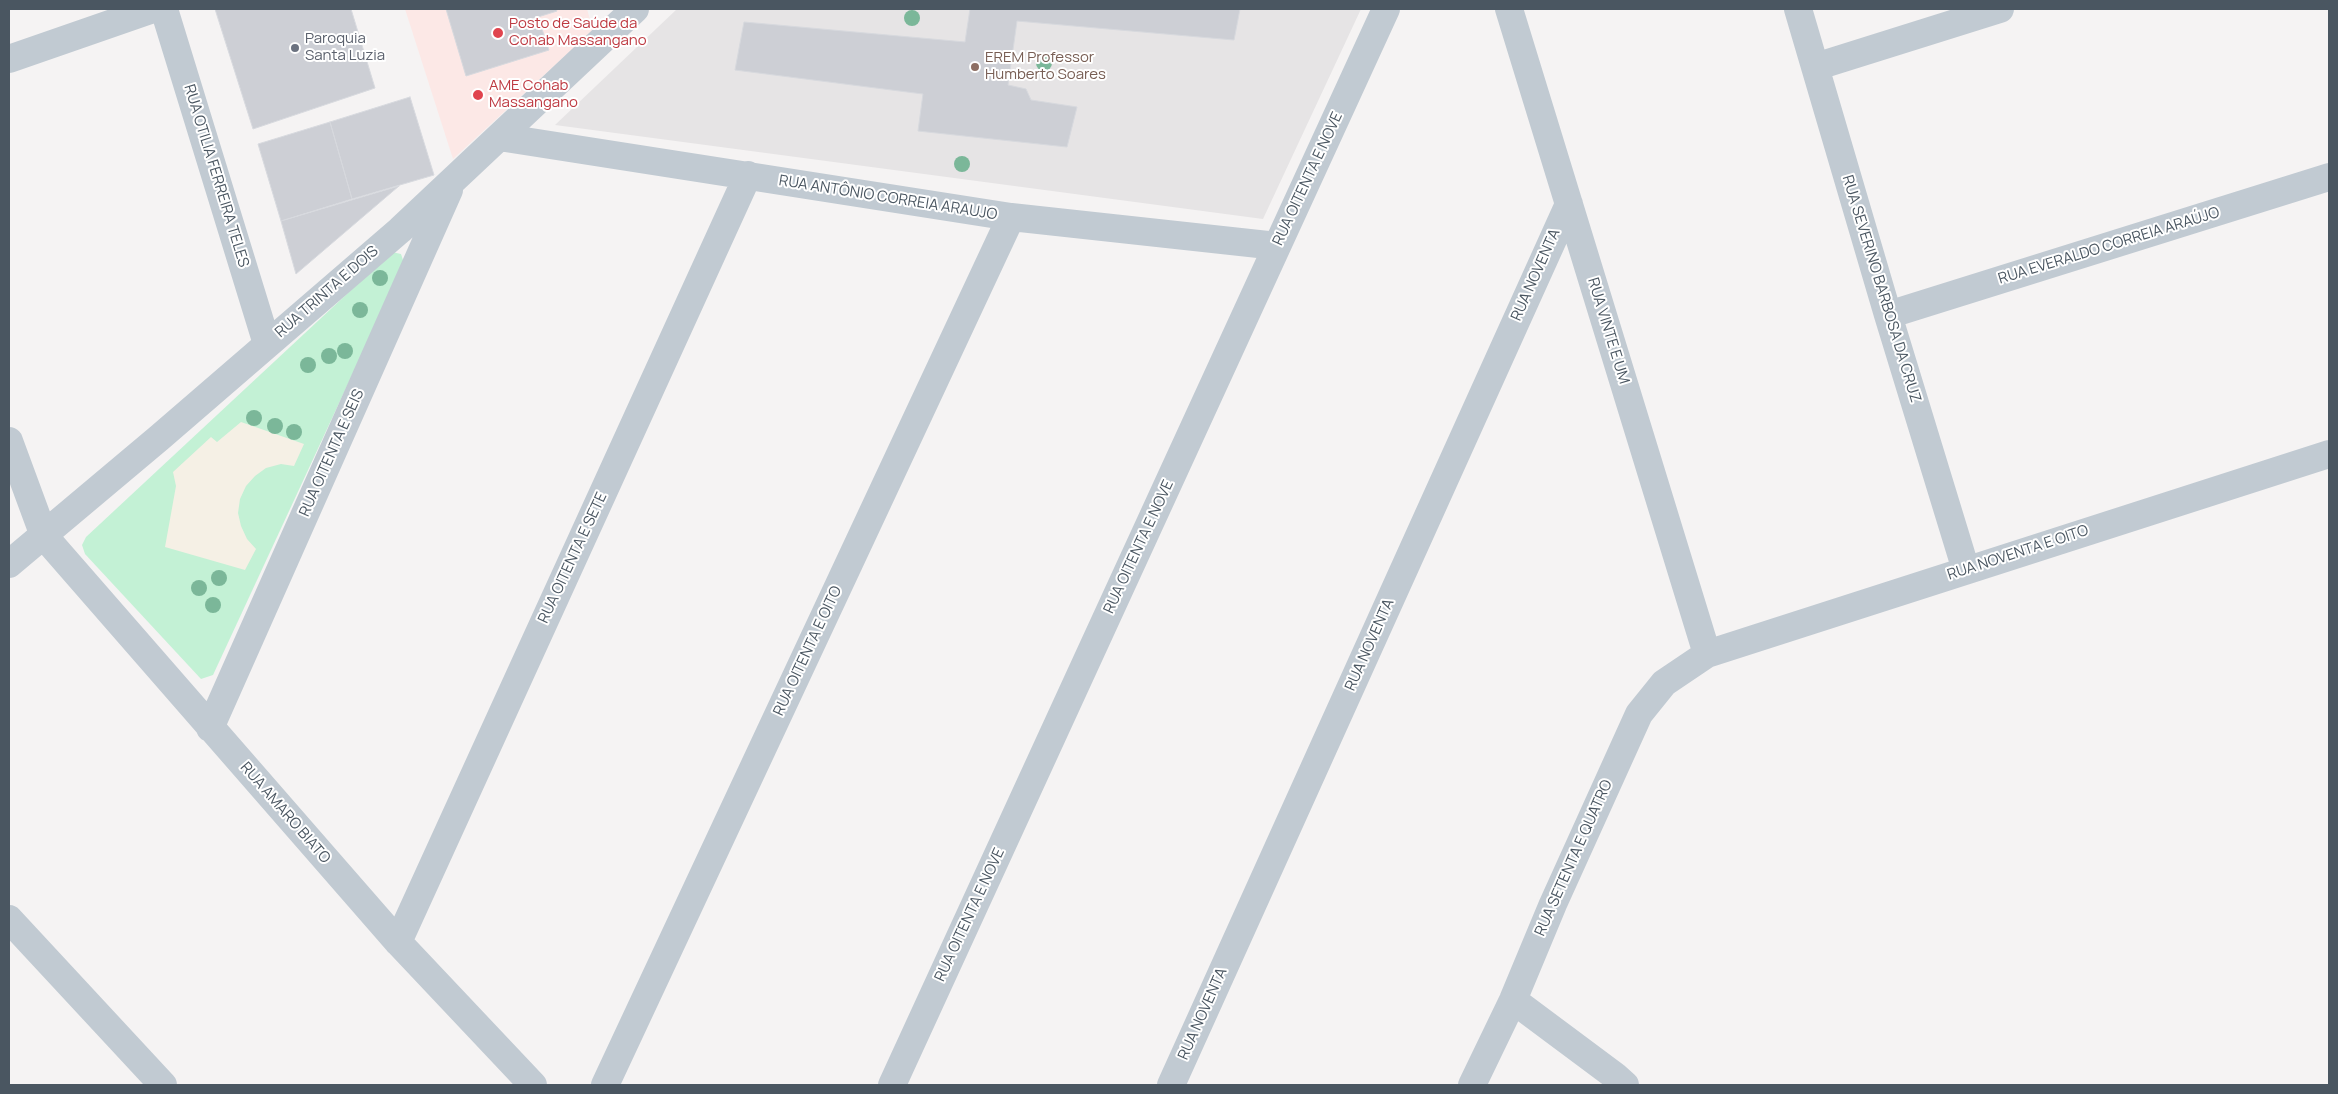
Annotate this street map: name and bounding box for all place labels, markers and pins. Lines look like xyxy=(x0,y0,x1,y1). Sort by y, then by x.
place label: Posto de Saúde da Cohab Massangano xyxy=(509,15,647,50)
marker: Posto de Saúde da Cohab Massangano xyxy=(491,26,505,40)
place label: Paroquia Santa Luzia xyxy=(305,30,385,65)
marker: Paroquia Santa Luzia xyxy=(289,42,301,54)
place label: EREM Professor Humberto Soares xyxy=(985,49,1106,84)
marker: EREM Professor Humberto Soares xyxy=(969,61,981,73)
place label: AME Cohab Massangano xyxy=(489,77,578,112)
marker: AME Cohab Massangano xyxy=(471,88,485,102)

